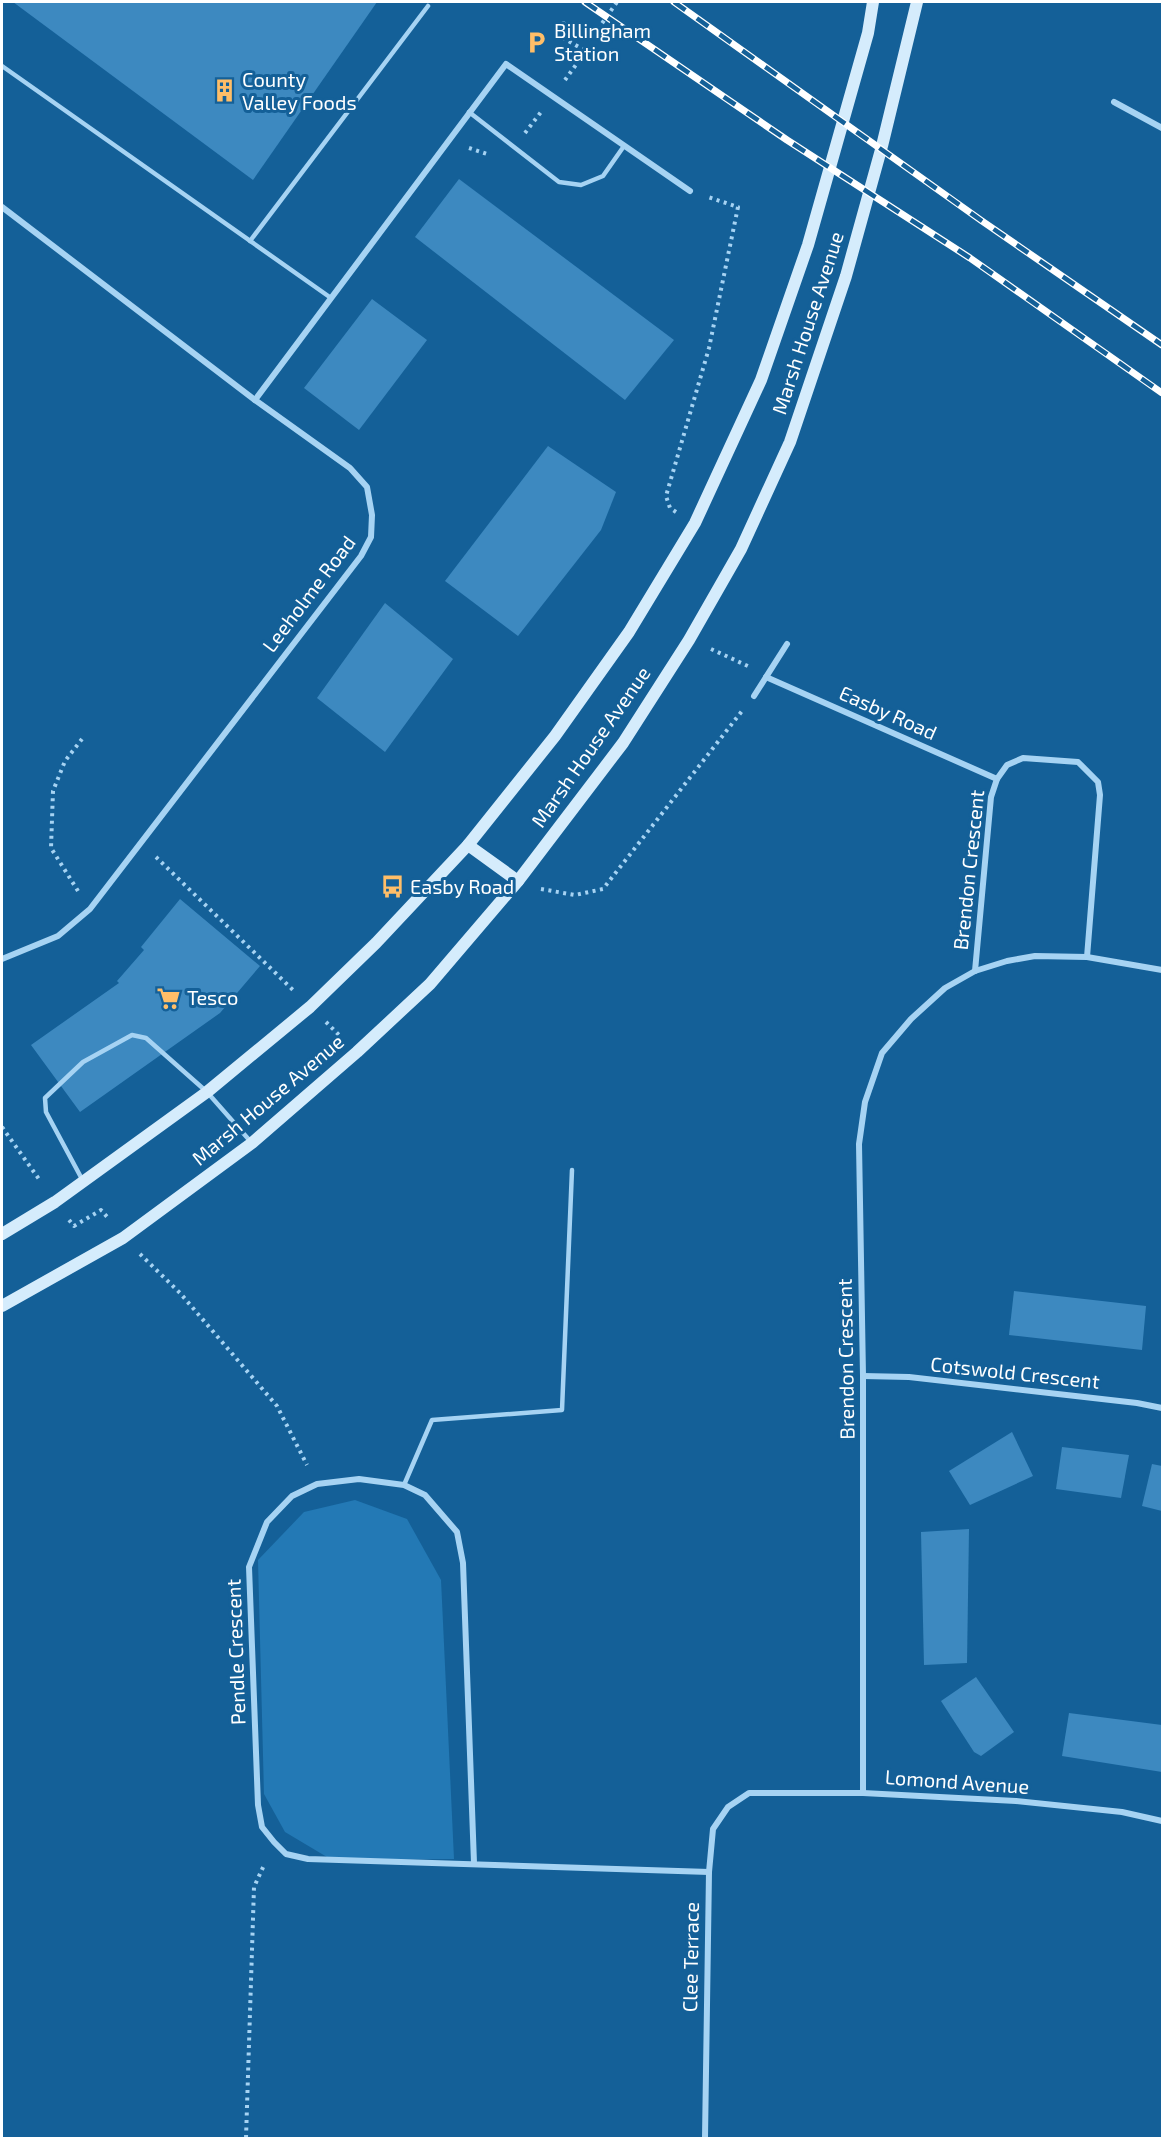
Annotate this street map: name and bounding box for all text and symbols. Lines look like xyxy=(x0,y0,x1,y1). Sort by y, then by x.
place label: Billingham Station xyxy=(554,18,651,65)
parking icon: Billingham Station xyxy=(523,29,549,55)
place label: County Valley Foods xyxy=(242,67,357,114)
building icon: County Valley Foods xyxy=(211,78,237,104)
street label: Marsh House Avenue xyxy=(766,228,848,417)
street label: Leeholme Road xyxy=(257,531,360,656)
street label: Marsh House Avenue xyxy=(526,661,655,831)
street label: Easby Road xyxy=(836,680,941,744)
street label: Brendon Crescent xyxy=(948,788,988,951)
bus stop icon: Easby Road xyxy=(379,874,405,900)
place label: Easby Road xyxy=(410,874,514,898)
supermarket icon: Tesco xyxy=(156,985,182,1011)
place label: Tesco xyxy=(187,985,238,1009)
street label: Marsh House Avenue xyxy=(187,1029,348,1170)
street label: Brendon Crescent xyxy=(832,1278,858,1440)
street label: Cotswold Crescent xyxy=(929,1351,1101,1393)
street label: Pendle Crescent xyxy=(220,1578,250,1726)
street label: Lomond Avenue xyxy=(884,1764,1030,1798)
street label: Clee Terrace xyxy=(677,1902,703,2012)

